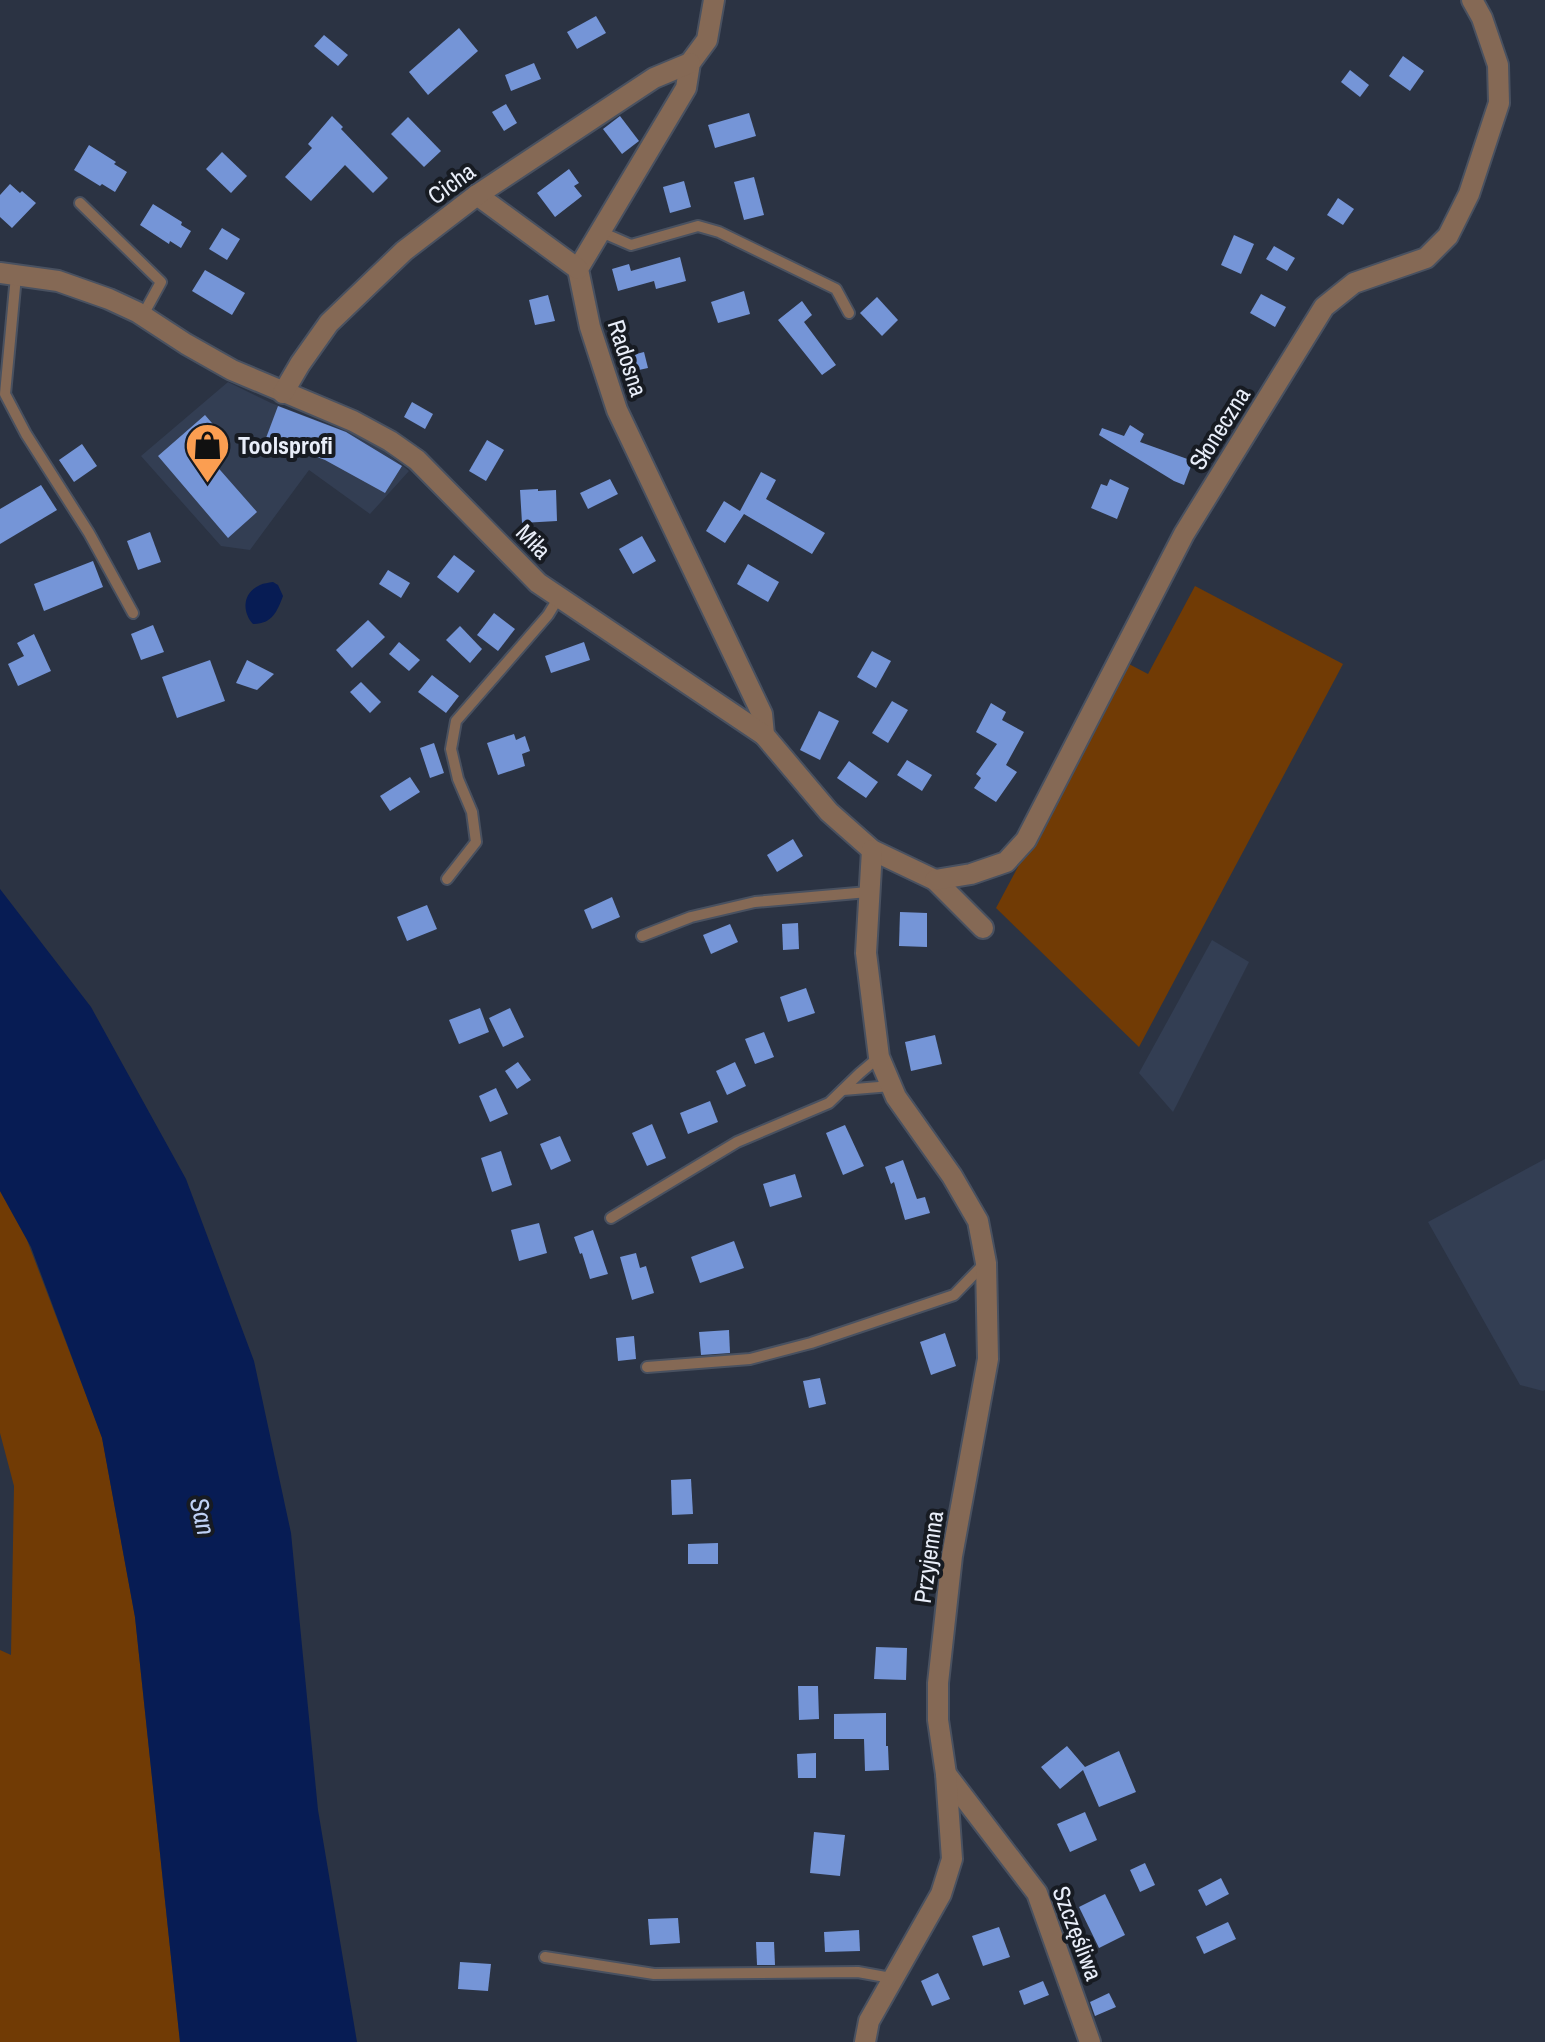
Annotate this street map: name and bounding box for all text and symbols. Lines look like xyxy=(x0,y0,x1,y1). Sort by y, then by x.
street label: Cicha xyxy=(421,155,481,211)
street label: Radosna xyxy=(601,316,655,400)
street label: Słoneczna xyxy=(1181,381,1257,475)
shop icon: Toolsprofi xyxy=(183,421,231,484)
place label: Toolsprofi xyxy=(238,429,333,461)
street label: Miła xyxy=(510,517,558,566)
water label: San xyxy=(182,1494,224,1538)
street label: Przyjemna xyxy=(906,1509,950,1605)
street label: Szczęśliwa xyxy=(1045,1881,1111,1985)

